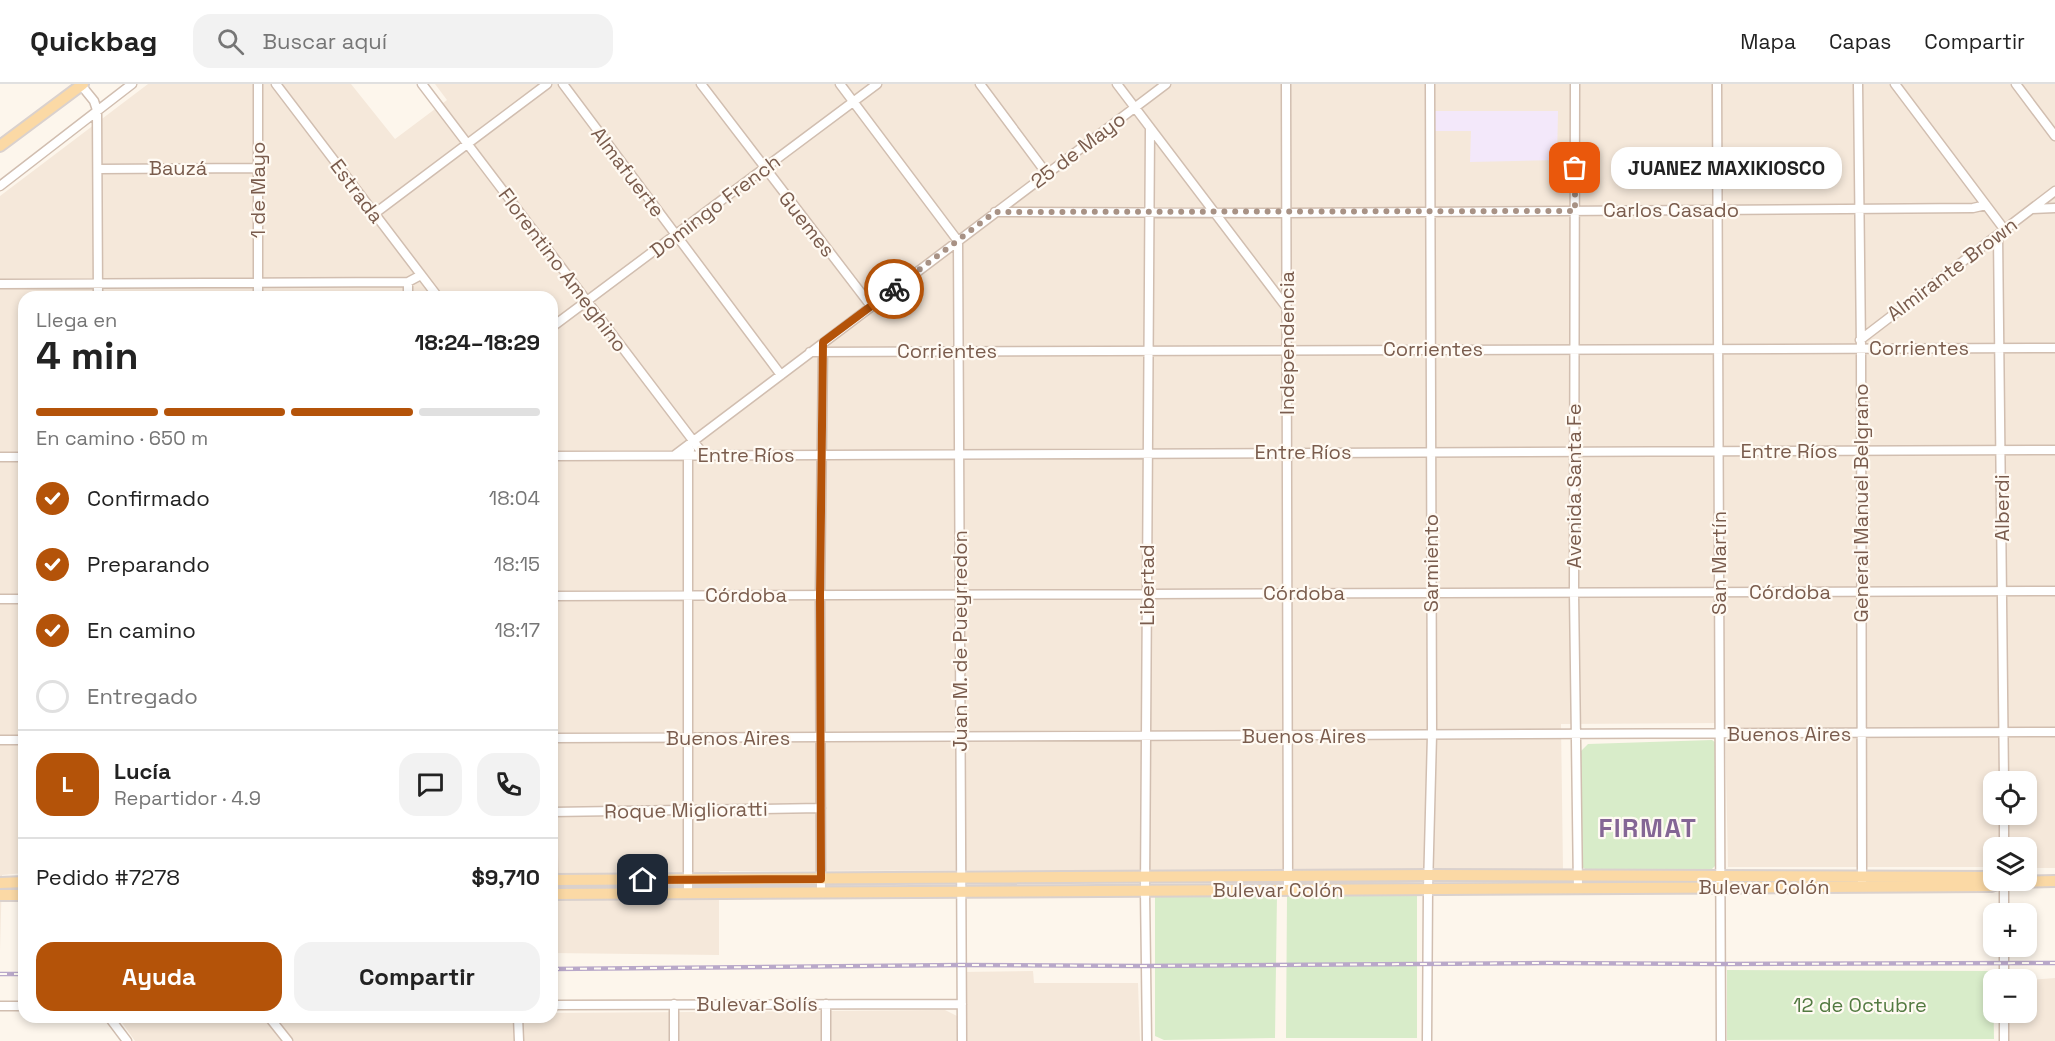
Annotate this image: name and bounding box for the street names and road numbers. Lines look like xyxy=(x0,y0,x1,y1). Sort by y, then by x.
street label: 25 de Mayo xyxy=(1025,106,1131,194)
street label: Almafuerte xyxy=(586,122,670,222)
street label: 1 de Mayo xyxy=(245,142,271,238)
street label: Domingo French xyxy=(645,148,785,264)
street label: Estrada xyxy=(324,154,390,228)
street label: Bauzá xyxy=(149,155,207,181)
street label: Florentino Ameghino xyxy=(493,183,633,357)
street label: Guemes xyxy=(773,186,841,262)
street label: Carlos Casado xyxy=(1603,197,1739,223)
street label: Almirante Brown xyxy=(1882,211,2022,327)
street label: Independencia xyxy=(1274,271,1300,415)
street label: Corrientes xyxy=(1869,335,1969,361)
street label: Corrientes xyxy=(1383,336,1483,362)
street label: Corrientes xyxy=(897,338,997,364)
street label: General Manuel Belgrano xyxy=(1848,383,1874,623)
street label: Avenida Santa Fe xyxy=(1561,403,1587,569)
street label: Entre Ríos xyxy=(1740,438,1838,464)
street label: Entre Ríos xyxy=(1254,439,1352,465)
street label: Entre Ríos xyxy=(697,442,795,468)
street label: Alberdi xyxy=(1989,474,2015,542)
street label: San Martín xyxy=(1706,511,1732,615)
street label: Sarmiento xyxy=(1418,514,1444,612)
street label: Juan M. de Pueyrredon xyxy=(947,530,973,752)
street label: Libertad xyxy=(1134,544,1160,626)
street label: Córdoba xyxy=(1749,579,1831,605)
street label: Córdoba xyxy=(1263,580,1345,606)
street label: Córdoba xyxy=(705,582,787,608)
street label: Buenos Aires xyxy=(1727,721,1851,747)
street label: Buenos Aires xyxy=(1242,723,1366,749)
street label: Buenos Aires xyxy=(666,725,790,751)
street label: Roque Miglioratti xyxy=(604,796,768,824)
street label: Bulevar Colón xyxy=(1698,874,1830,900)
street label: Bulevar Colón xyxy=(1212,877,1344,903)
street label: Bulevar Solís xyxy=(696,991,818,1017)

